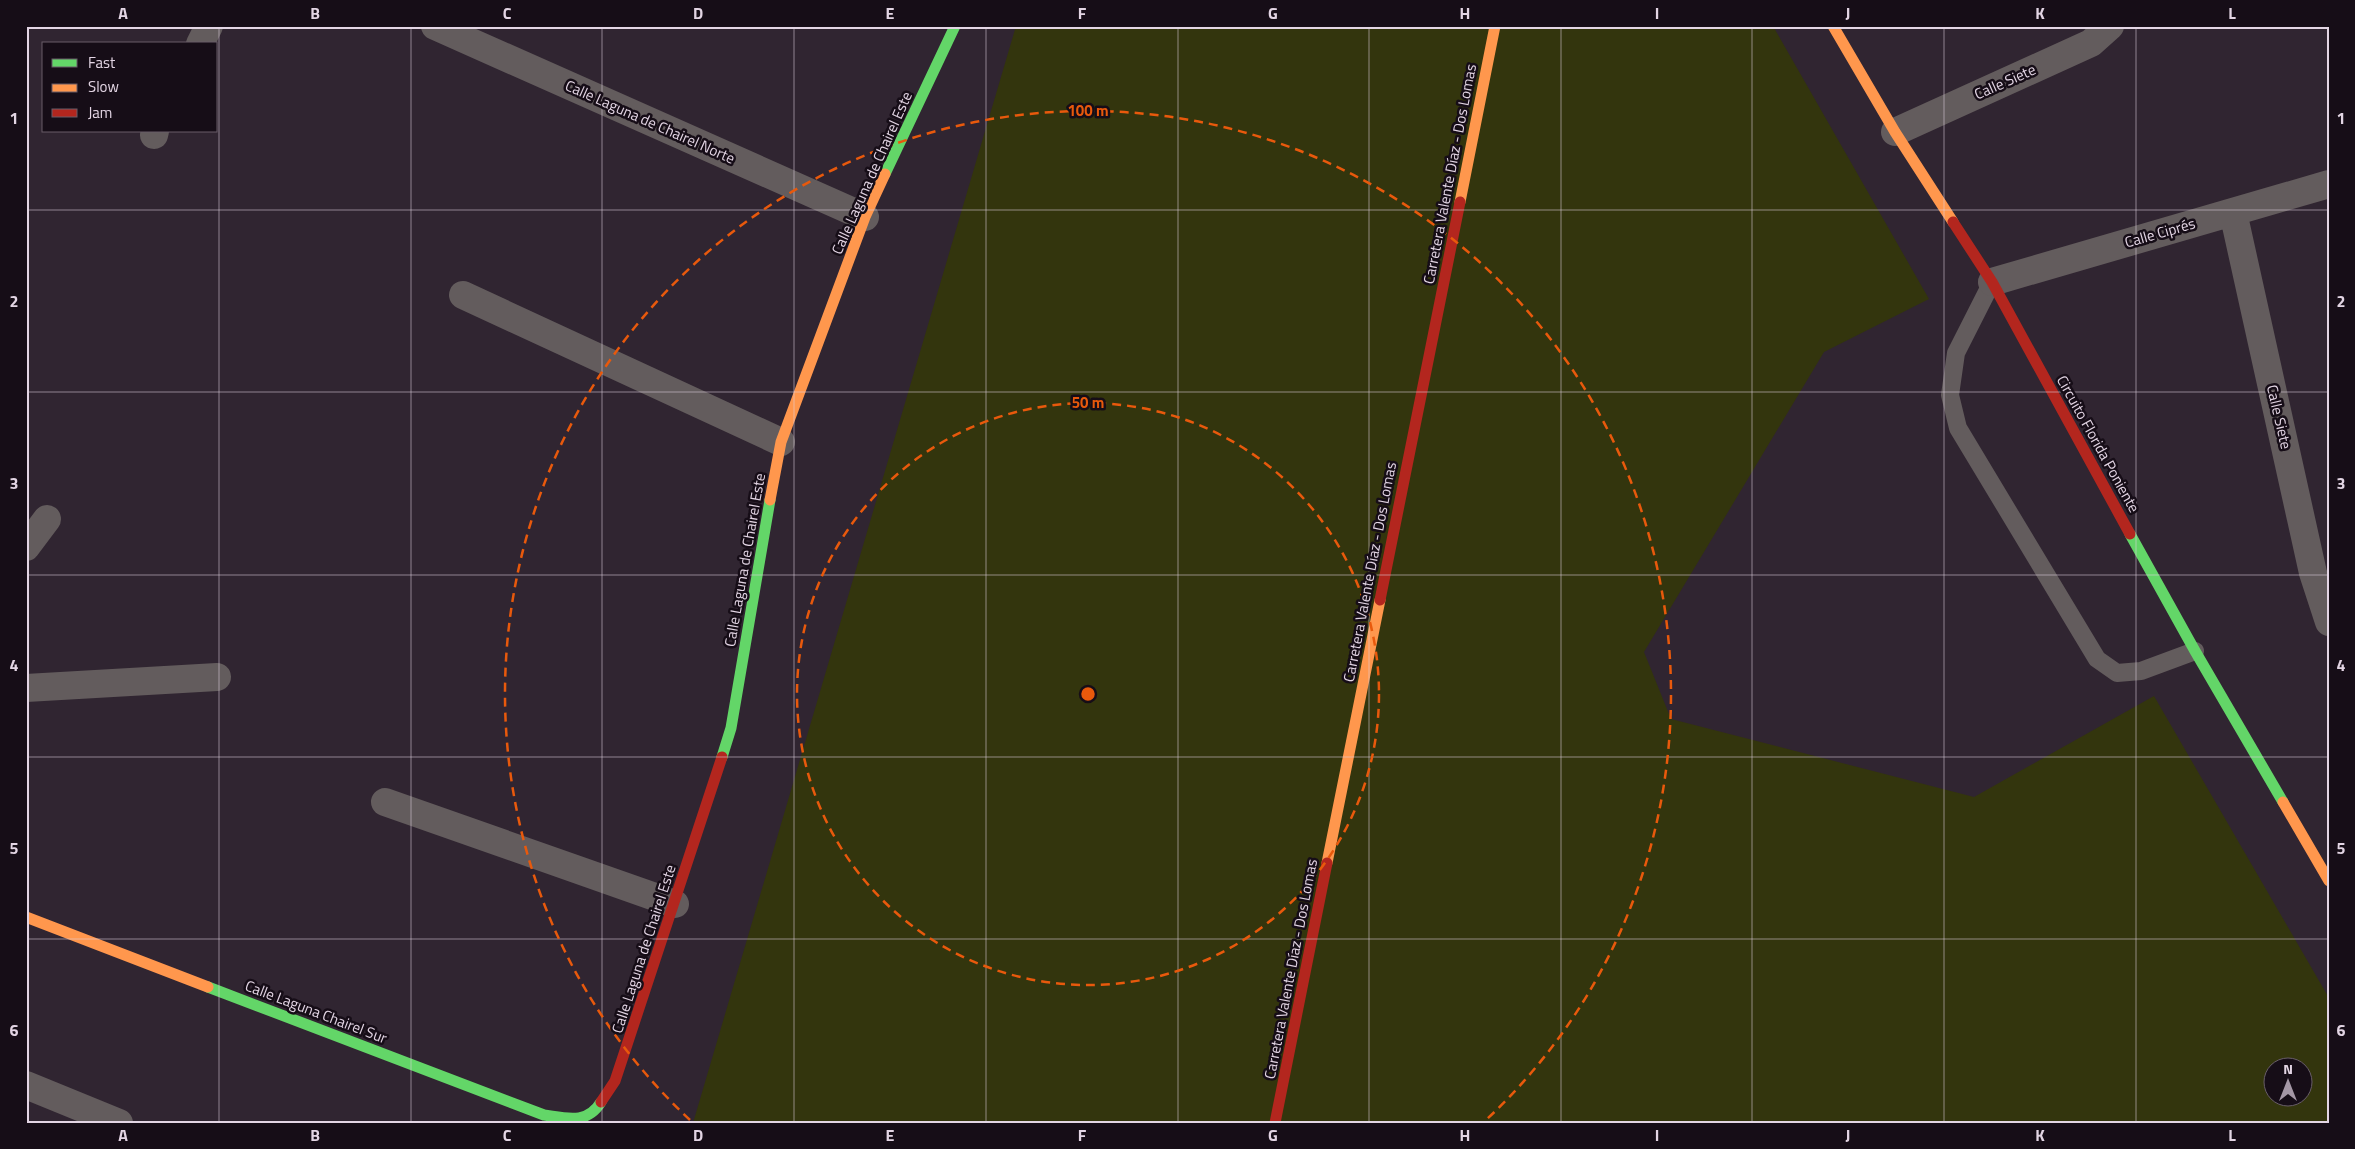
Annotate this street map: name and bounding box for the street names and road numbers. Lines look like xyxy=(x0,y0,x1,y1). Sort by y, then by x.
street label: Calle Siete xyxy=(1970,58,2039,105)
street label: Carretera Valente Díaz - Dos Lomas xyxy=(1417,62,1482,286)
street label: Calle Laguna de Chairel Norte xyxy=(562,74,739,169)
street label: Calle Laguna de Chairel Este xyxy=(825,88,918,258)
street label: Calle Ciprés xyxy=(2122,211,2198,254)
street label: Circuito Florida Poniente xyxy=(2051,371,2146,517)
street label: Calle Siete xyxy=(2261,383,2298,451)
street label: Carretera Valente Díaz - Dos Lomas xyxy=(1337,460,1402,684)
street label: Calle Laguna de Chairel Este xyxy=(718,471,771,649)
street label: Carretera Valente Díaz - Dos Lomas xyxy=(1258,857,1323,1081)
street label: Calle Laguna de Chairel Este xyxy=(605,862,682,1036)
street label: Calle Laguna Chairel Sur xyxy=(242,974,391,1049)

